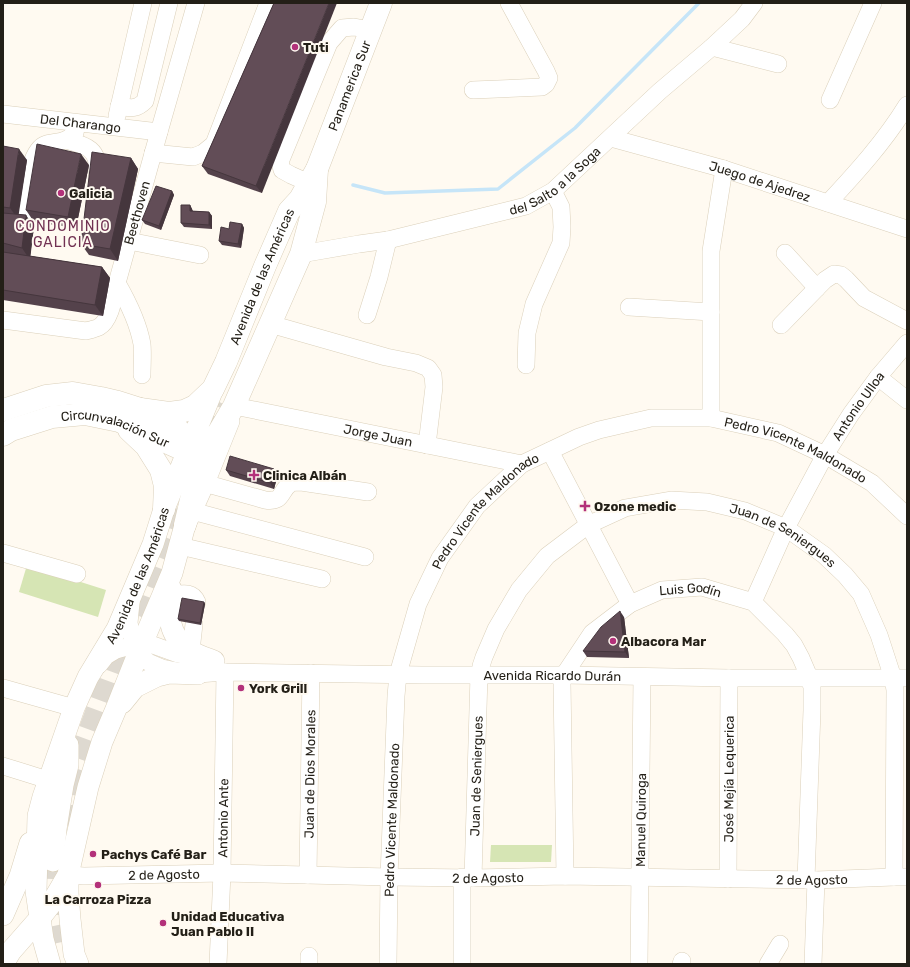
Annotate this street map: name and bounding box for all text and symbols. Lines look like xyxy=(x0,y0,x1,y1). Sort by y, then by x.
street label: Panamerica Sur xyxy=(325,38,374,133)
place label: Tuti xyxy=(303,40,329,55)
marker: Tuti xyxy=(290,42,300,52)
street label: Del Charango xyxy=(39,111,122,136)
street label: del Salto a la Soga xyxy=(508,144,604,218)
street label: Juego de Ajedrez xyxy=(707,158,813,205)
street label: Beethoven xyxy=(121,179,153,246)
place label: Galicia xyxy=(69,186,113,201)
marker: Galicia xyxy=(56,188,66,198)
street label: Avenida de las Américas xyxy=(227,206,297,347)
district label: CONDOMINIO GALICIA xyxy=(15,218,111,251)
street label: Antonio Ulloa xyxy=(829,368,888,443)
street label: Circunvalación Sur xyxy=(60,407,172,451)
street label: Pedro Vicente Maldonado xyxy=(723,414,869,486)
street label: Jorge Juan xyxy=(342,421,414,450)
street label: Pedro Vicente Maldonado xyxy=(429,450,541,571)
place label: Clinica Albán xyxy=(263,468,347,483)
marker: Clinica Albán xyxy=(248,469,260,481)
place label: Ozone medic xyxy=(594,499,677,514)
marker: Ozone medic xyxy=(579,500,591,512)
street label: Juan de Seniergues xyxy=(728,501,839,571)
street label: Avenida de las Américas xyxy=(103,505,172,647)
street label: Luis Godín xyxy=(658,580,723,600)
place label: Albacora Mar xyxy=(621,634,706,649)
marker: Albacora Mar xyxy=(608,636,618,646)
street label: Avenida Ricardo Durán xyxy=(483,668,621,684)
place label: York Grill xyxy=(249,681,307,696)
marker: York Grill xyxy=(236,683,246,693)
street label: Juan de Dios Morales xyxy=(302,709,318,839)
street label: Juan de Seniergues xyxy=(467,715,486,837)
street label: José Mejía Lequerica xyxy=(721,715,737,843)
street label: Pedro Vicente Maldonado xyxy=(382,743,402,897)
street label: Manuel Quiroga xyxy=(633,773,650,867)
street label: Antonio Ante xyxy=(215,778,231,858)
place label: Pachys Café Bar xyxy=(101,847,206,862)
marker: Pachys Café Bar xyxy=(88,849,98,859)
street label: 2 de Agosto xyxy=(128,866,200,883)
street label: 2 de Agosto xyxy=(452,870,524,887)
street label: 2 de Agosto xyxy=(776,872,848,889)
marker: La Carroza Pizza xyxy=(93,880,103,890)
place label: La Carroza Pizza xyxy=(45,892,151,907)
place label: Unidad Educativa Juan Pablo II xyxy=(171,909,284,939)
marker: Unidad Educativa Juan Pablo II xyxy=(158,918,168,928)

